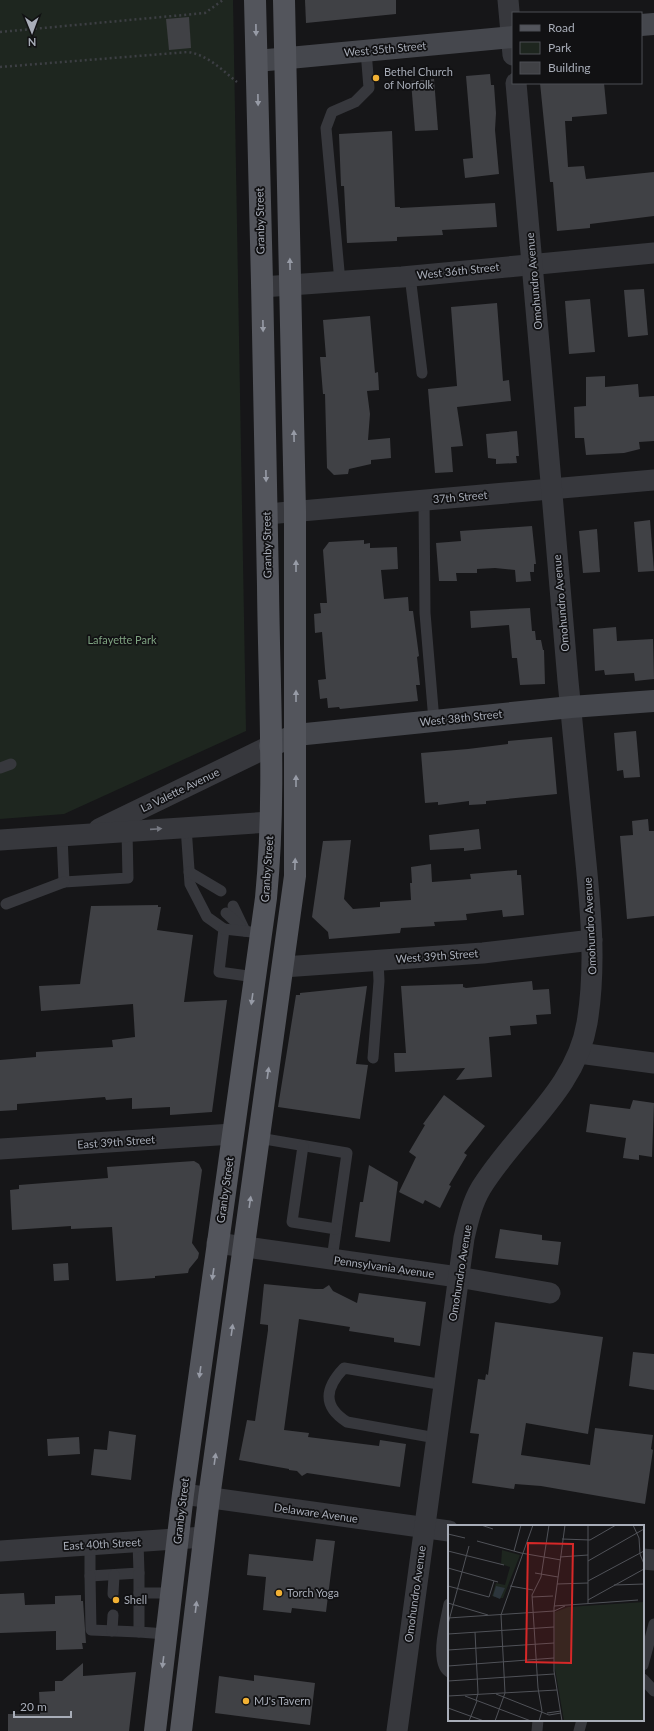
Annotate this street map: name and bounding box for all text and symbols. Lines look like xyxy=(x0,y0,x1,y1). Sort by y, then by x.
north arrow xyxy=(12,12,52,52)
legend xyxy=(512,12,642,84)
text: Road xyxy=(548,20,575,35)
one-way arrow xyxy=(253,24,259,37)
text: N xyxy=(28,36,37,49)
street label: West 35th Street xyxy=(343,38,427,59)
text: Park xyxy=(548,40,572,55)
text: Building xyxy=(548,60,591,75)
place label: Bethel Church of Norfolk xyxy=(384,65,453,91)
marker: Bethel Church of Norfolk xyxy=(371,73,381,83)
one-way arrow xyxy=(255,94,261,107)
street label: Granby Street xyxy=(252,188,267,254)
street label: Omohundro Avenue xyxy=(523,232,544,330)
one-way arrow xyxy=(287,257,293,270)
street label: West 36th Street xyxy=(416,260,500,281)
one-way arrow xyxy=(260,320,266,333)
one-way arrow xyxy=(291,429,297,442)
one-way arrow xyxy=(263,470,269,483)
street label: 37th Street xyxy=(432,488,488,505)
street label: Granby Street xyxy=(259,512,274,578)
street label: Omohundro Avenue xyxy=(550,554,571,652)
one-way arrow xyxy=(293,559,299,572)
park label: Lafayette Park xyxy=(87,633,157,646)
one-way arrow xyxy=(293,689,299,702)
street label: West 38th Street xyxy=(419,707,503,728)
street label: La Valette Avenue xyxy=(138,765,222,814)
one-way arrow xyxy=(293,774,299,787)
one-way arrow xyxy=(150,826,163,832)
street label: Granby Street xyxy=(258,835,275,903)
one-way arrow xyxy=(292,857,298,870)
street label: Omohundro Avenue xyxy=(580,877,599,975)
street label: West 39th Street xyxy=(395,946,479,965)
one-way arrow xyxy=(249,993,255,1005)
one-way arrow xyxy=(265,1067,271,1079)
street label: East 39th Street xyxy=(77,1132,155,1151)
street label: Granby Street xyxy=(213,1156,236,1224)
one-way arrow xyxy=(247,1196,253,1208)
street label: Omohundro Avenue xyxy=(445,1224,474,1322)
street label: Pennsylvania Avenue xyxy=(333,1253,435,1280)
one-way arrow xyxy=(210,1268,216,1280)
one-way arrow xyxy=(229,1324,235,1337)
one-way arrow xyxy=(197,1366,203,1378)
one-way arrow xyxy=(211,1453,218,1465)
street label: Granby Street xyxy=(170,1477,191,1545)
street label: Delaware Avenue xyxy=(273,1500,359,1525)
inset map xyxy=(448,1525,644,1721)
street label: East 40th Street xyxy=(63,1535,141,1552)
street label: Omohundro Avenue xyxy=(401,1545,428,1643)
place label: Torch Yoga xyxy=(287,1586,339,1599)
marker: Torch Yoga xyxy=(274,1588,284,1598)
place label: Shell xyxy=(124,1593,147,1606)
marker: Shell xyxy=(111,1595,121,1605)
one-way arrow xyxy=(193,1601,199,1613)
one-way arrow xyxy=(160,1656,167,1668)
scale bar xyxy=(14,1693,71,1719)
place label: MJ's Tavern xyxy=(254,1694,310,1707)
marker: MJ's Tavern xyxy=(241,1696,251,1706)
text: 20 m xyxy=(20,1699,47,1714)

